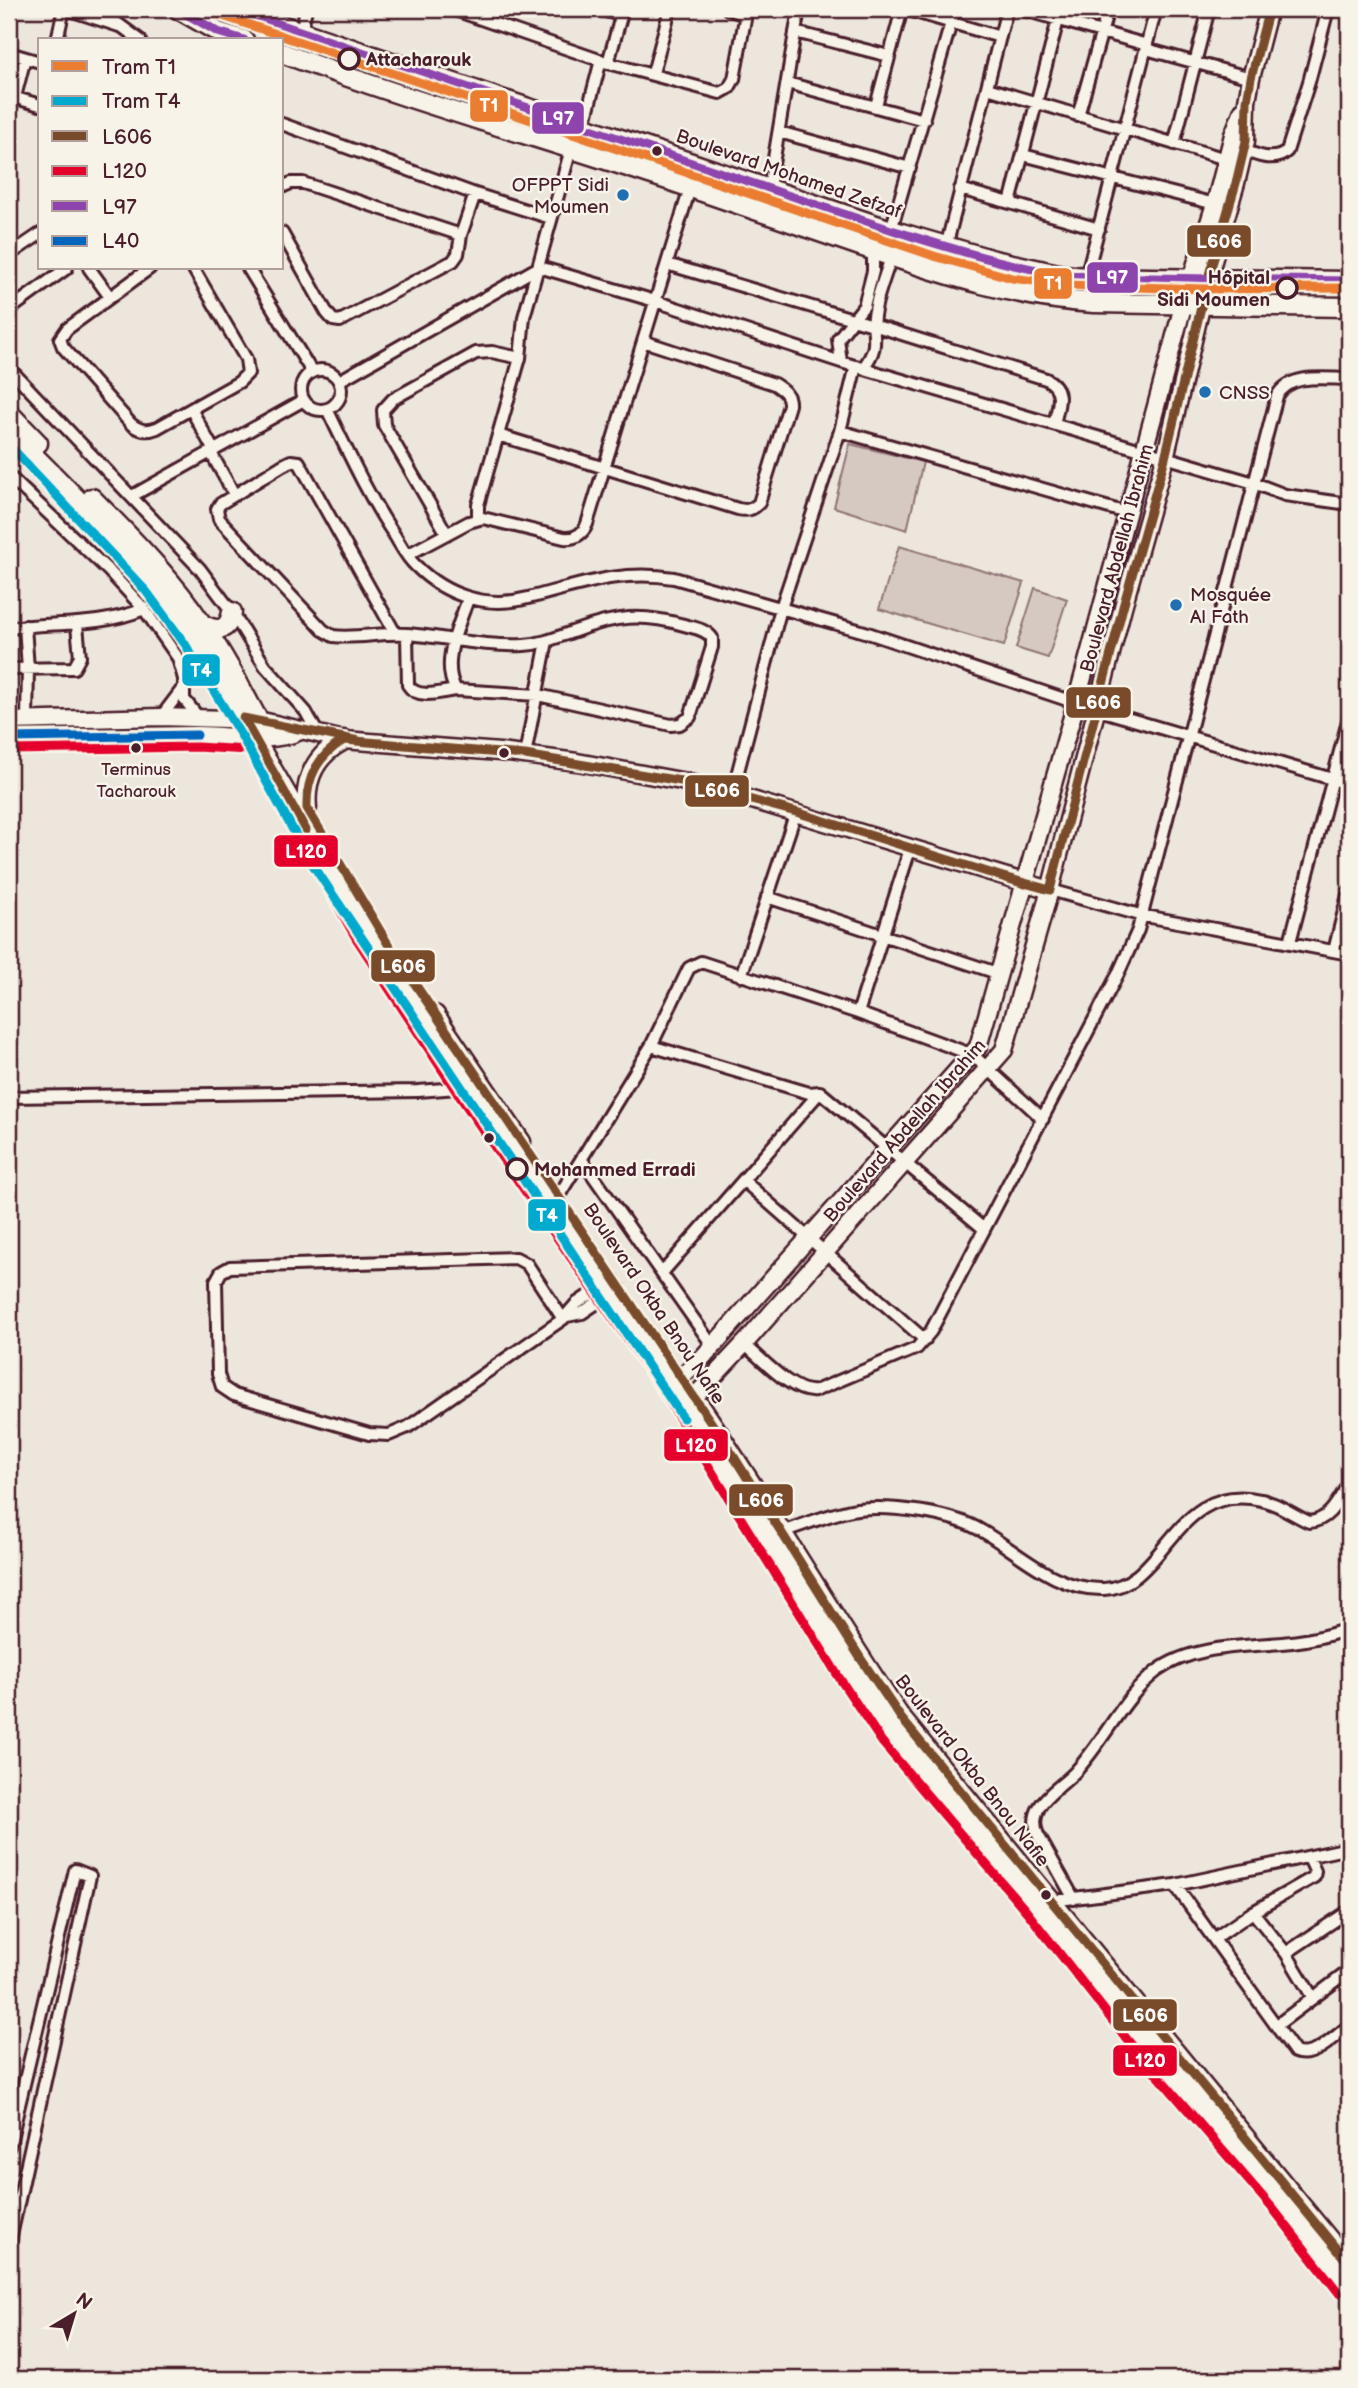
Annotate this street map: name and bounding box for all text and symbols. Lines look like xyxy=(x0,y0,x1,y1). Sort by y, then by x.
legend xyxy=(38,38,284,270)
marker: Attacharouk xyxy=(338,48,360,70)
place label: Attacharouk xyxy=(365,49,471,72)
text: Tram T1 xyxy=(102,55,176,80)
text: Tram T4 xyxy=(102,89,181,114)
line badge: T1 xyxy=(469,89,509,123)
text: T1 xyxy=(480,95,498,118)
line badge: L97 xyxy=(531,101,585,135)
text: L97 xyxy=(542,108,575,131)
text: L606 xyxy=(102,125,152,150)
street label: Boulevard Mohamed Zefzaf xyxy=(673,125,904,224)
unlabelled marker xyxy=(650,144,664,158)
text: L120 xyxy=(102,159,147,184)
place label: OFPPT Sidi Moumen xyxy=(512,174,609,219)
marker: OFPPT Sidi Moumen xyxy=(615,187,631,203)
text: L97 xyxy=(102,195,137,220)
line badge: L606 xyxy=(1186,224,1252,258)
text: L40 xyxy=(102,229,139,254)
text: L606 xyxy=(1196,231,1242,254)
line badge: L97 xyxy=(1086,261,1139,294)
line badge: T1 xyxy=(1033,267,1073,300)
text: L97 xyxy=(1096,267,1129,290)
place label: Hôpital Sidi Moumen xyxy=(1157,267,1270,312)
text: T1 xyxy=(1044,273,1062,296)
marker: Hôpital Sidi Moumen xyxy=(1276,277,1298,299)
place label: CNSS xyxy=(1219,382,1270,405)
marker: CNSS xyxy=(1197,384,1213,400)
street label: Boulevard Abdellah Ibrahim xyxy=(1076,442,1159,675)
place label: Mosquée Al Fath xyxy=(1190,584,1271,629)
marker: Mosquée Al Fath xyxy=(1168,597,1184,613)
line badge: T4 xyxy=(181,653,221,687)
text: T4 xyxy=(190,660,212,683)
line badge: L606 xyxy=(1065,686,1132,719)
text: L606 xyxy=(1075,692,1121,715)
marker: Terminus Tacharouk xyxy=(129,741,143,755)
unlabelled marker xyxy=(497,746,511,760)
place label: Terminus Tacharouk xyxy=(96,760,176,802)
line badge: L606 xyxy=(684,774,750,808)
text: L606 xyxy=(694,780,740,803)
line badge: L120 xyxy=(273,834,339,868)
text: L120 xyxy=(285,841,327,864)
line badge: L606 xyxy=(370,949,436,983)
text: L606 xyxy=(380,956,426,979)
street label: Boulevard Abdellah Ibrahim xyxy=(819,1035,991,1227)
unlabelled marker xyxy=(482,1131,496,1145)
marker: Mohammed Erradi xyxy=(506,1158,528,1180)
place label: Mohammed Erradi xyxy=(534,1159,696,1182)
line badge: T4 xyxy=(527,1198,567,1232)
street label: Boulevard Okba Bnou Nafie xyxy=(578,1199,730,1409)
text: T4 xyxy=(536,1205,558,1228)
line badge: L120 xyxy=(663,1428,729,1462)
text: L120 xyxy=(675,1435,717,1458)
line badge: L606 xyxy=(728,1483,794,1517)
text: L606 xyxy=(738,1490,784,1513)
street label: Boulevard Okba Bnou Nafie xyxy=(890,1670,1054,1872)
unlabelled marker xyxy=(1039,1888,1053,1902)
line badge: L606 xyxy=(1112,1998,1178,2032)
text: L606 xyxy=(1122,2005,1168,2028)
line badge: L120 xyxy=(1112,2044,1178,2077)
text: L120 xyxy=(1124,2050,1166,2073)
north arrow xyxy=(38,2280,108,2350)
text: N xyxy=(71,2288,96,2315)

